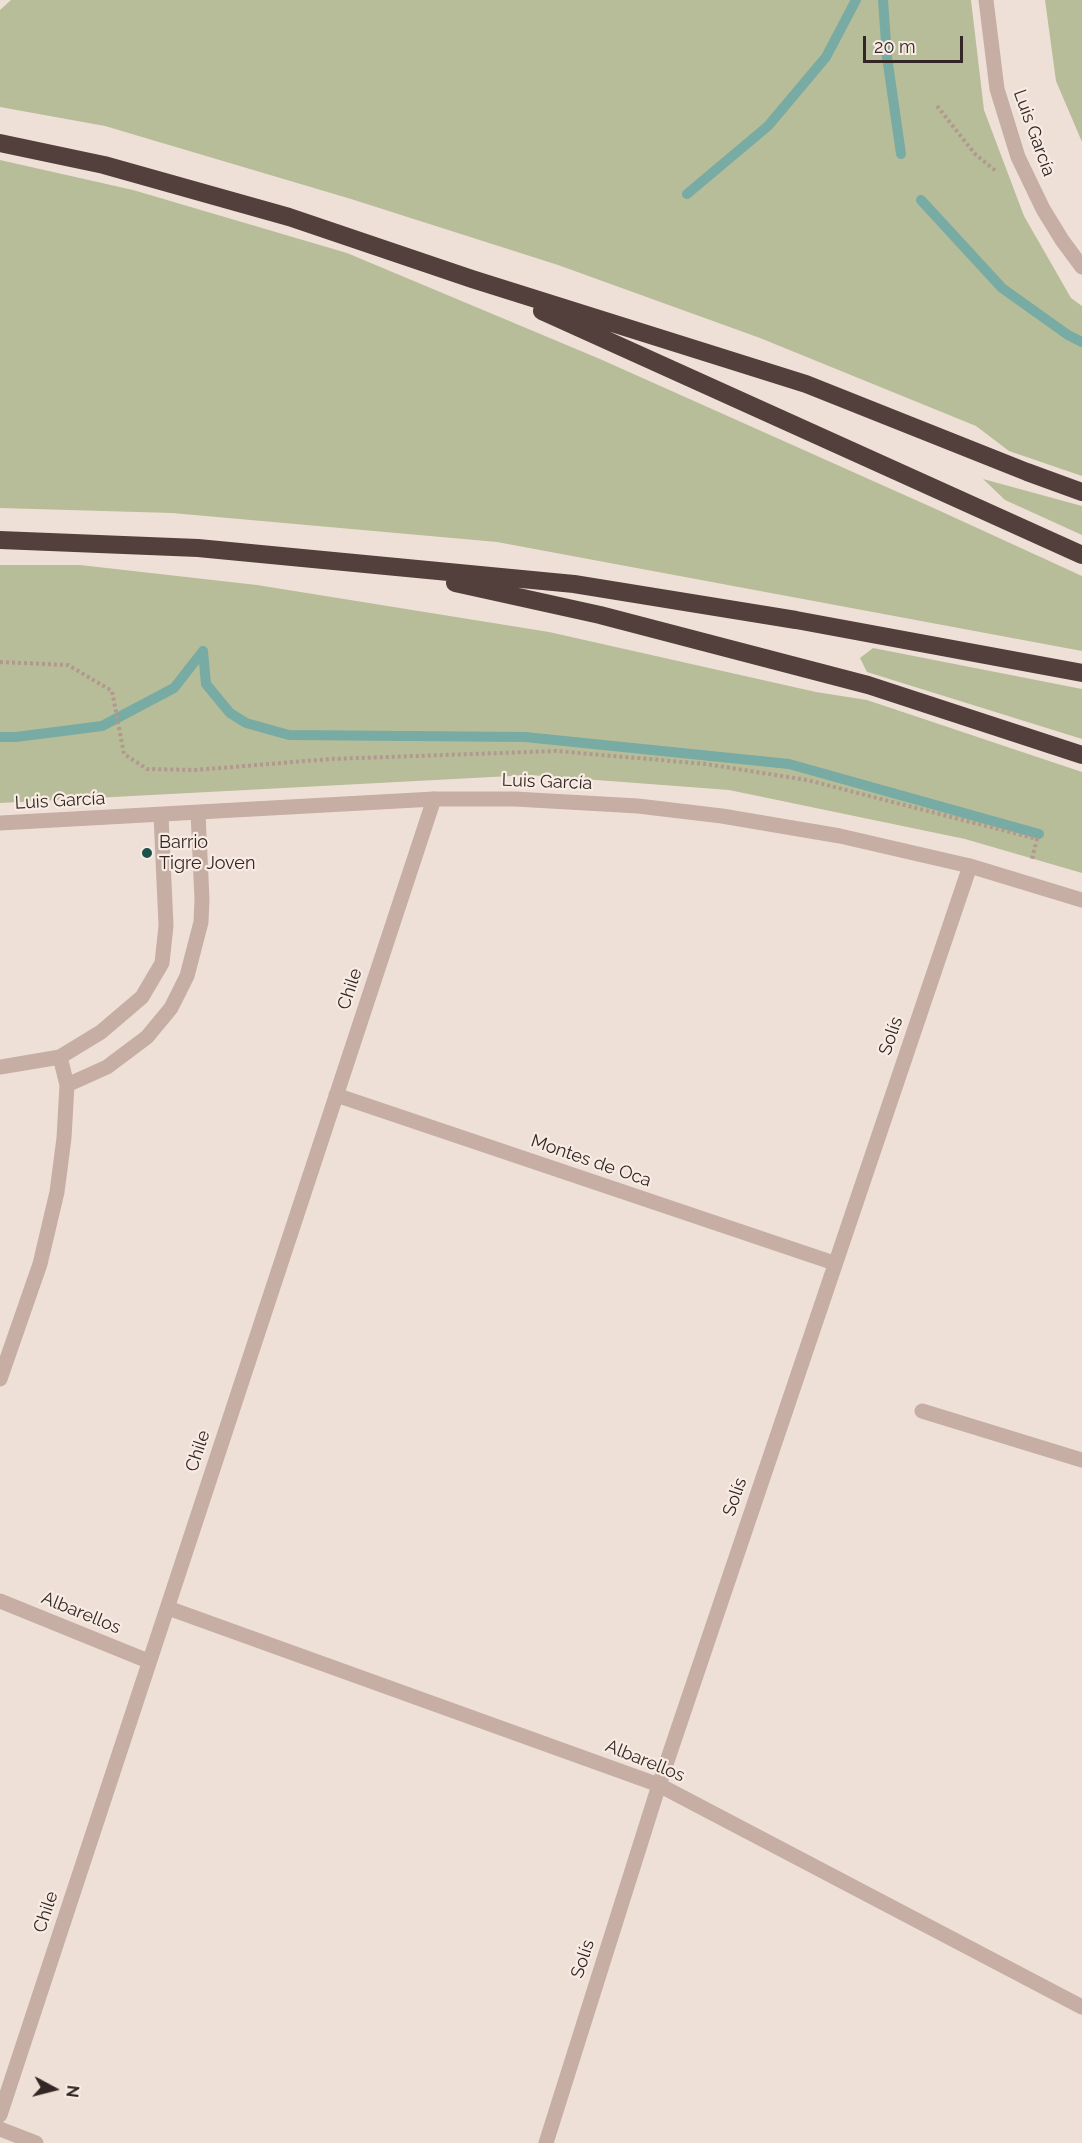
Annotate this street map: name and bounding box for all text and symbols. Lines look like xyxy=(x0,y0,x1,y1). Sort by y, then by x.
scale bar xyxy=(866,24,966,62)
text: 20 m xyxy=(874,36,916,57)
street label: Luis García xyxy=(1008,87,1060,179)
street label: Luis García xyxy=(501,770,593,794)
street label: Luis García xyxy=(14,788,106,814)
place label: Barrio Tigre Joven xyxy=(159,832,255,874)
marker: Barrio Tigre Joven xyxy=(140,846,154,860)
street label: Chile xyxy=(333,966,367,1012)
street label: Solís xyxy=(874,1014,908,1058)
street label: Montes de Oca xyxy=(528,1130,654,1192)
street label: Chile xyxy=(181,1428,215,1474)
street label: Solís xyxy=(718,1475,752,1519)
street label: Albarellos xyxy=(38,1587,124,1639)
street label: Albarellos xyxy=(602,1735,688,1787)
street label: Chile xyxy=(29,1889,63,1935)
street label: Solís xyxy=(567,1937,599,1981)
north arrow xyxy=(24,2059,84,2119)
text: N xyxy=(62,2084,83,2098)

